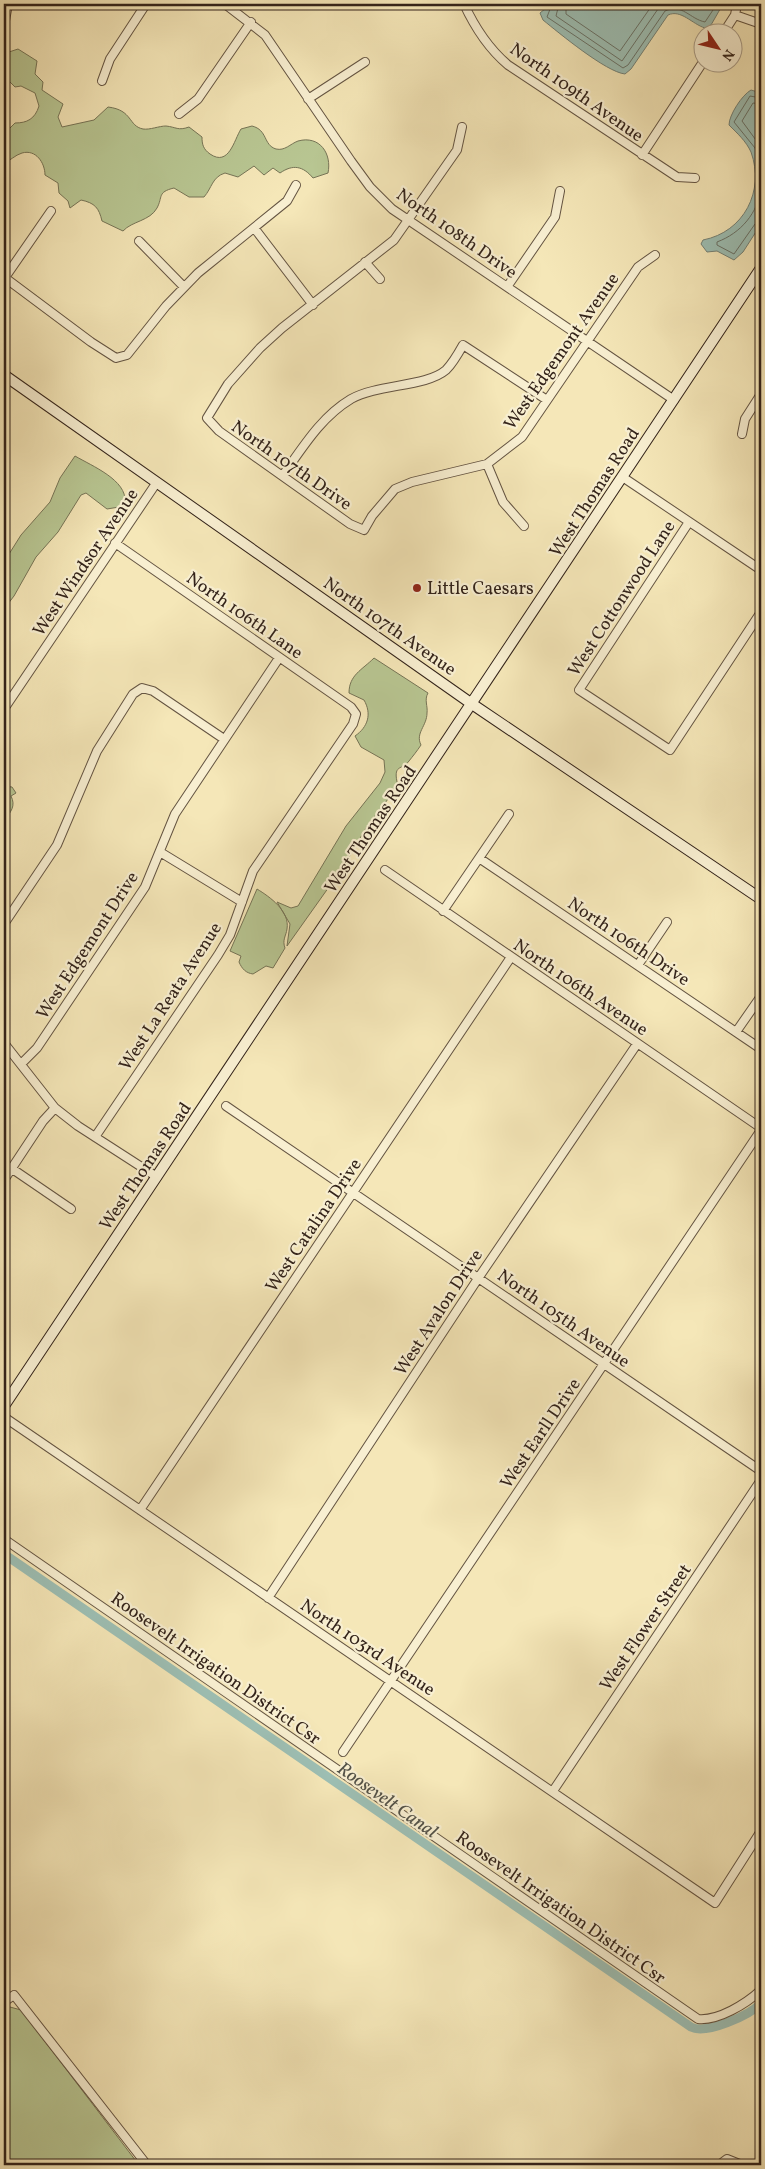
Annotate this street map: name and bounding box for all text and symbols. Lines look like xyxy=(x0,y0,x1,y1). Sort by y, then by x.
north arrow xyxy=(692,22,742,72)
street label: North 109th Avenue xyxy=(504,38,648,149)
text: N xyxy=(717,45,738,64)
street label: North 108th Drive xyxy=(391,183,522,285)
street label: West Edgemont Avenue xyxy=(498,268,626,435)
street label: North 107th Drive xyxy=(226,415,357,517)
street label: West Thomas Road xyxy=(544,423,646,562)
street label: West Windsor Avenue xyxy=(27,484,145,642)
street label: West Cottonwood Lane xyxy=(562,516,682,682)
street label: North 106th Lane xyxy=(181,567,308,666)
street label: North 107th Avenue xyxy=(318,572,461,683)
place label: Little Caesars xyxy=(427,577,534,602)
marker: Little Caesars xyxy=(411,582,423,594)
street label: West Thomas Road xyxy=(319,761,423,899)
street label: West Edgemont Drive xyxy=(31,867,145,1025)
street label: North 106th Drive xyxy=(562,892,694,993)
street label: West La Reata Avenue xyxy=(114,918,229,1076)
street label: North 106th Avenue xyxy=(508,934,653,1043)
street label: West Thomas Road xyxy=(94,1098,198,1236)
street label: West Catalina Drive xyxy=(260,1154,368,1298)
street label: West Avalon Drive xyxy=(389,1245,490,1381)
street label: North 105th Avenue xyxy=(492,1264,635,1374)
street label: West Earll Drive xyxy=(495,1374,588,1494)
street label: West Flower Street xyxy=(594,1559,698,1696)
street label: Roosevelt Irrigation District Csr xyxy=(105,1587,326,1752)
street label: North 103rd Avenue xyxy=(295,1594,440,1703)
water label: Roosevelt Canal xyxy=(331,1756,443,1845)
street label: Roosevelt Irrigation District Csr xyxy=(450,1826,671,1991)

